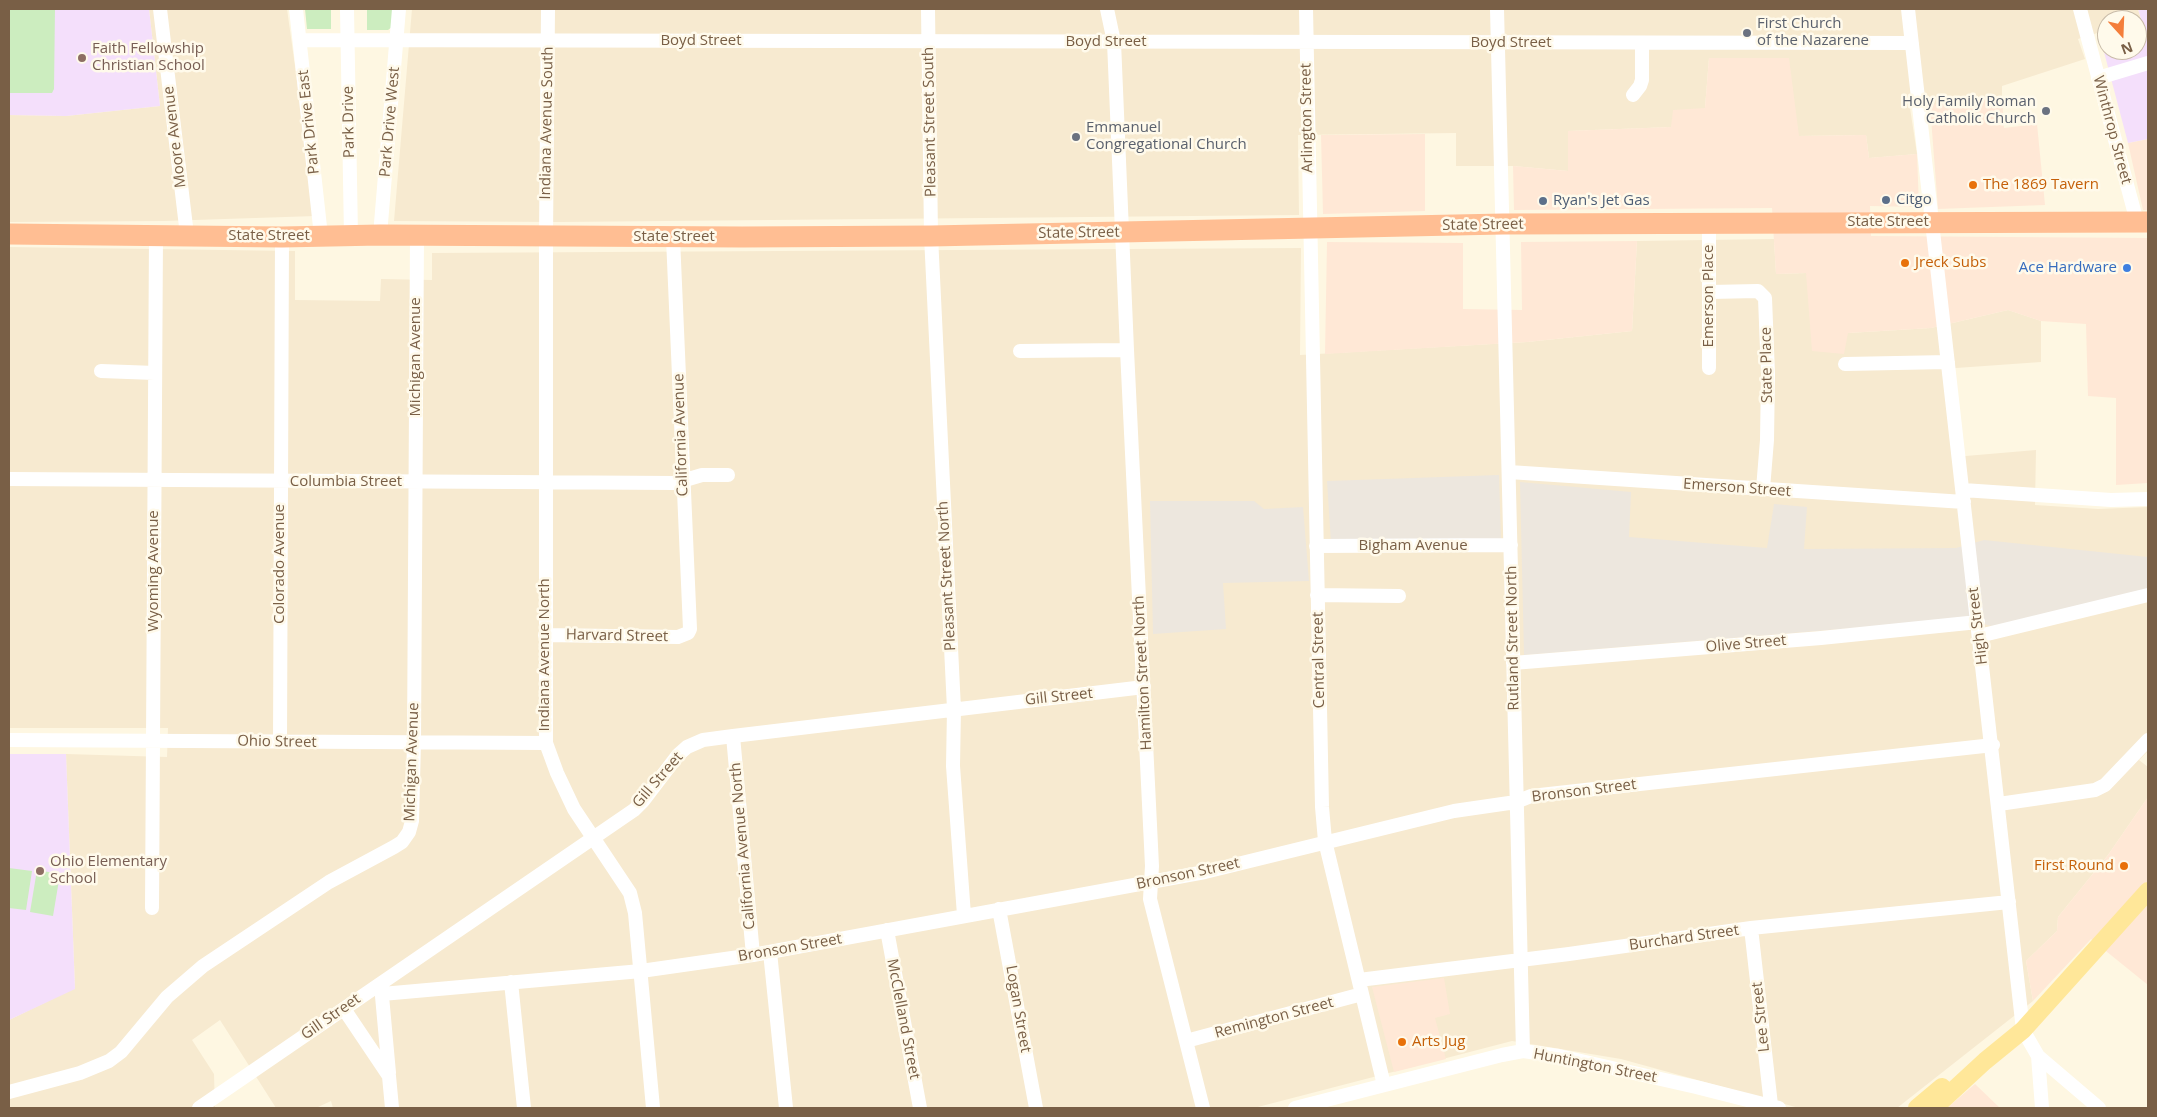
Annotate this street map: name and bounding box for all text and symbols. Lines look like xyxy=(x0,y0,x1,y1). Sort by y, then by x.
north arrow xyxy=(2097,10,2147,60)
place label: First Church of the Nazarene xyxy=(1757,15,1869,50)
marker: First Church of the Nazarene xyxy=(1741,27,1753,39)
street label: Boyd Street xyxy=(660,32,742,50)
street label: Boyd Street xyxy=(1065,33,1147,51)
street label: Boyd Street xyxy=(1470,34,1552,52)
text: N xyxy=(2118,38,2136,59)
place label: Faith Fellowship Christian School xyxy=(92,40,205,75)
street label: Indiana Avenue South xyxy=(537,46,557,200)
street label: Pleasant Street South xyxy=(920,47,940,197)
marker: Faith Fellowship Christian School xyxy=(76,52,88,64)
street label: Arlington Street xyxy=(1297,63,1317,173)
street label: Park Drive West xyxy=(376,66,404,178)
street label: Park Drive East xyxy=(295,69,323,175)
street label: Winthrop Street xyxy=(2089,74,2135,186)
street label: Moore Avenue xyxy=(160,85,190,189)
street label: Park Drive xyxy=(339,86,359,158)
place label: Holy Family Roman Catholic Church xyxy=(1902,93,2036,128)
marker: Holy Family Roman Catholic Church xyxy=(2040,105,2052,117)
place label: Emmanuel Congregational Church xyxy=(1086,119,1247,154)
marker: Emmanuel Congregational Church xyxy=(1070,131,1082,143)
place label: The 1869 Tavern xyxy=(1983,176,2099,194)
marker: The 1869 Tavern xyxy=(1967,179,1979,191)
place label: Citgo xyxy=(1896,191,1932,209)
place label: Ryan's Jet Gas xyxy=(1553,192,1650,210)
marker: Citgo xyxy=(1880,194,1892,206)
marker: Ryan's Jet Gas xyxy=(1537,195,1549,207)
street label: State Street xyxy=(1847,213,1929,231)
street label: State Street xyxy=(1442,215,1524,235)
street label: State Street xyxy=(1038,223,1120,243)
street label: State Street xyxy=(228,227,310,245)
street label: State Street xyxy=(633,228,715,246)
street label: Emerson Place xyxy=(1700,245,1718,347)
place label: Jreck Subs xyxy=(1915,254,1986,272)
marker: Jreck Subs xyxy=(1899,257,1911,269)
place label: Ace Hardware xyxy=(2019,259,2117,277)
marker: Ace Hardware xyxy=(2121,262,2133,274)
street label: Michigan Avenue xyxy=(407,297,425,417)
street label: State Place xyxy=(1757,327,1777,403)
street label: California Avenue xyxy=(670,373,692,497)
street label: Columbia Street xyxy=(290,473,402,491)
street label: Emerson Street xyxy=(1683,475,1791,501)
street label: Pleasant Street North xyxy=(934,500,960,652)
street label: Colorado Avenue xyxy=(271,504,289,624)
street label: Wyoming Avenue xyxy=(145,510,163,632)
street label: Bigham Avenue xyxy=(1358,537,1468,555)
street label: Rutland Street North xyxy=(1503,565,1523,711)
street label: Indiana Avenue North xyxy=(536,578,554,732)
street label: High Street xyxy=(1964,586,1992,666)
street label: Hamilton Street North xyxy=(1130,595,1156,751)
street label: Central Street xyxy=(1309,612,1329,708)
street label: Harvard Street xyxy=(566,626,668,646)
street label: Olive Street xyxy=(1705,632,1787,656)
street label: Gill Street xyxy=(1024,684,1094,710)
street label: Michigan Avenue xyxy=(401,702,423,822)
street label: Ohio Street xyxy=(237,732,317,752)
street label: Gill Street xyxy=(629,748,687,812)
street label: California Avenue North xyxy=(727,762,759,930)
street label: Bronson Street xyxy=(1531,776,1637,806)
place label: Ohio Elementary School xyxy=(50,853,167,888)
street label: Bronson Street xyxy=(1135,854,1241,894)
place label: First Round xyxy=(2034,857,2114,875)
marker: First Round xyxy=(2118,860,2130,872)
marker: Ohio Elementary School xyxy=(34,865,46,877)
street label: Burchard Street xyxy=(1628,921,1740,955)
street label: Bronson Street xyxy=(737,930,843,966)
street label: McClelland Street xyxy=(882,957,924,1081)
street label: Logan Street xyxy=(1001,964,1035,1054)
street label: Lee Street xyxy=(1748,981,1774,1053)
street label: Gill Street xyxy=(298,990,364,1044)
street label: Remington Street xyxy=(1213,994,1335,1042)
place label: Arts Jug xyxy=(1412,1033,1465,1051)
marker: Arts Jug xyxy=(1396,1036,1408,1048)
street label: Huntington Street xyxy=(1532,1045,1658,1087)

